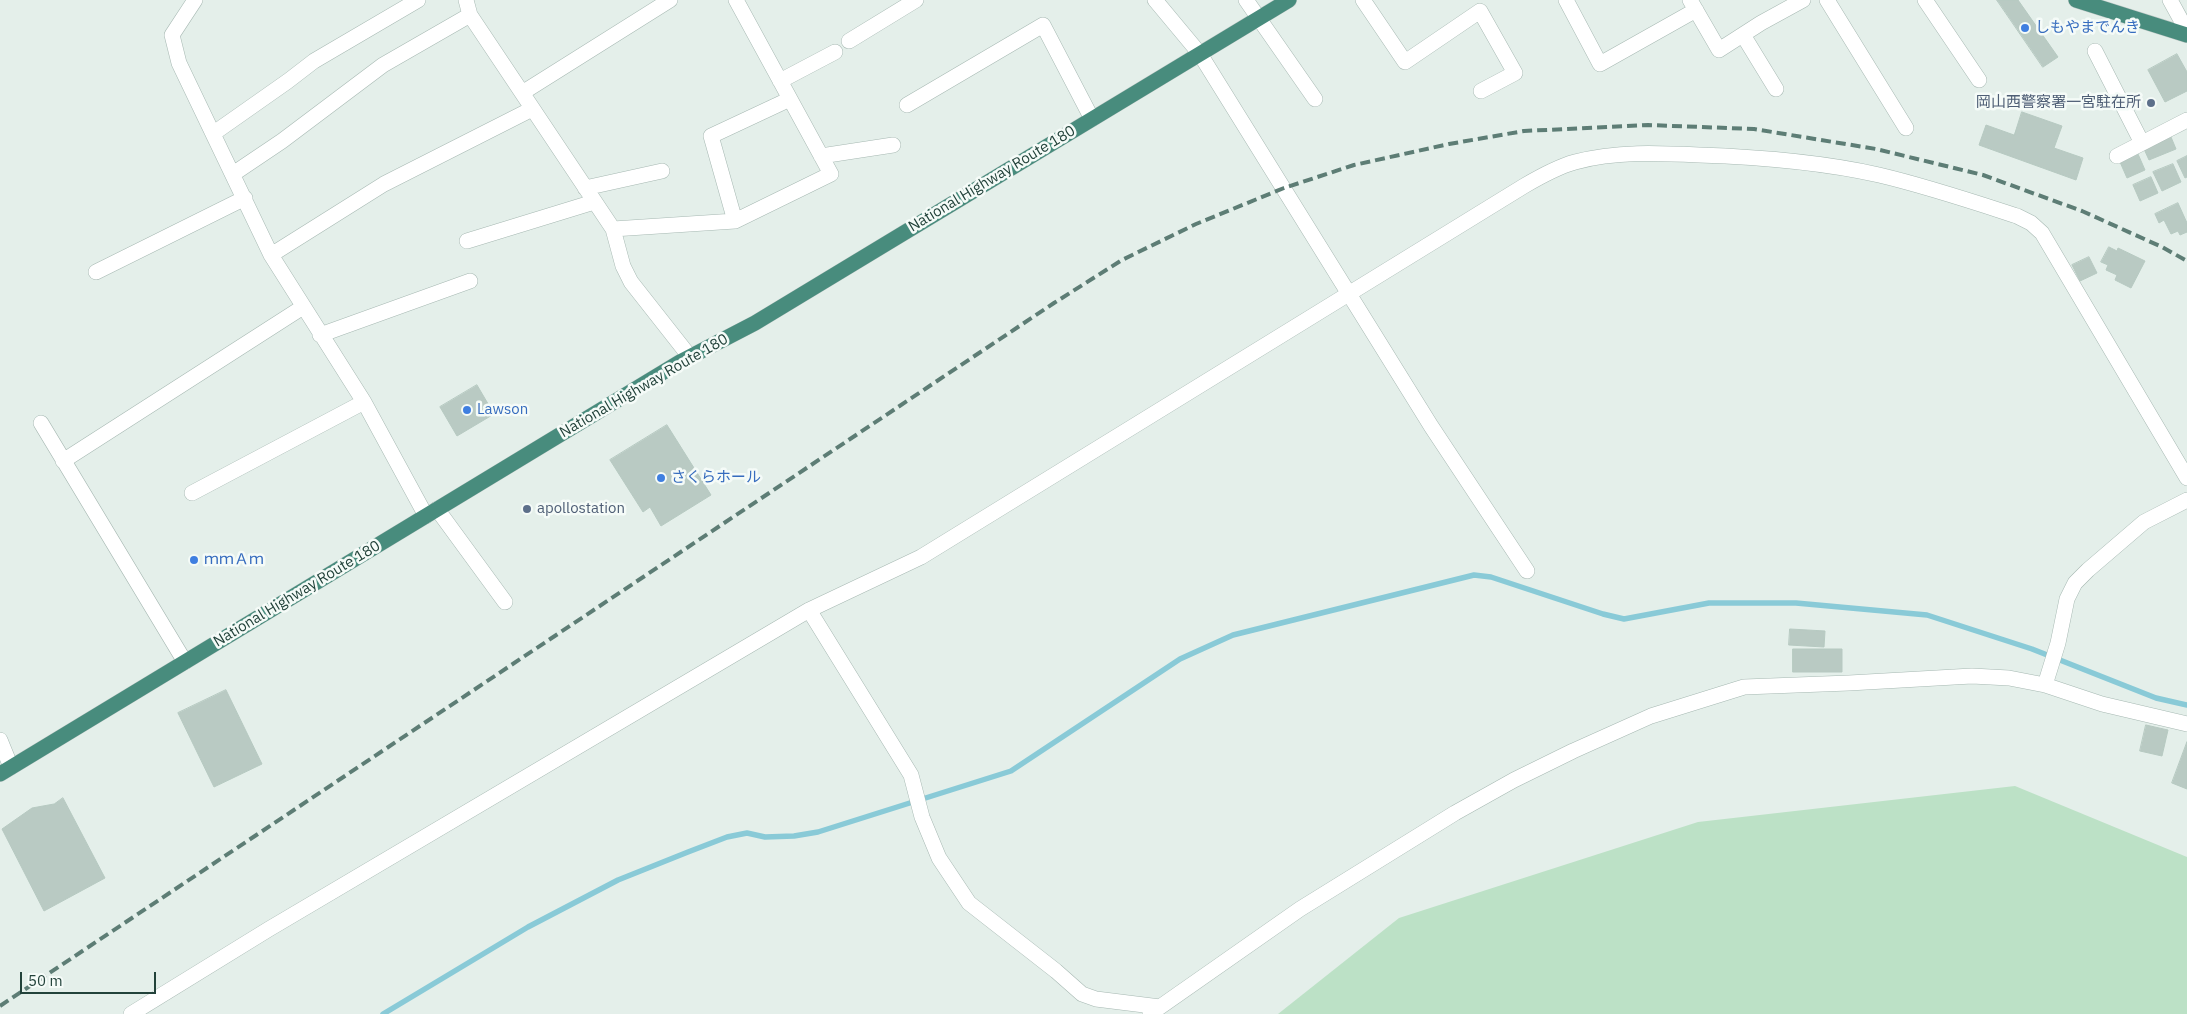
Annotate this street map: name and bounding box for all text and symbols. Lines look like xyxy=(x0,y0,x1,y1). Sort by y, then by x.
place label: しもやまでんき xyxy=(2035,19,2140,37)
marker: しもやまでんき xyxy=(2019,22,2031,34)
place label: 岡山西警察署一宮駐在所 xyxy=(1976,94,2141,112)
marker: 岡山西警察署一宮駐在所 xyxy=(2145,97,2157,109)
street label: National Highway Route 180 xyxy=(905,122,1079,236)
street label: National Highway Route 180 xyxy=(557,330,731,442)
place label: Lawson xyxy=(477,401,528,419)
marker: Lawson xyxy=(461,404,473,416)
place label: さくらホール xyxy=(671,469,761,487)
marker: さくらホール xyxy=(655,472,667,484)
place label: apollostation xyxy=(537,500,625,518)
marker: apollostation xyxy=(521,503,533,515)
street label: National Highway Route 180 xyxy=(210,537,384,651)
place label: ｍｍＡｍ xyxy=(204,551,264,569)
marker: ｍｍＡｍ xyxy=(188,554,200,566)
scale bar xyxy=(22,962,159,994)
text: 50 m xyxy=(28,971,63,990)

